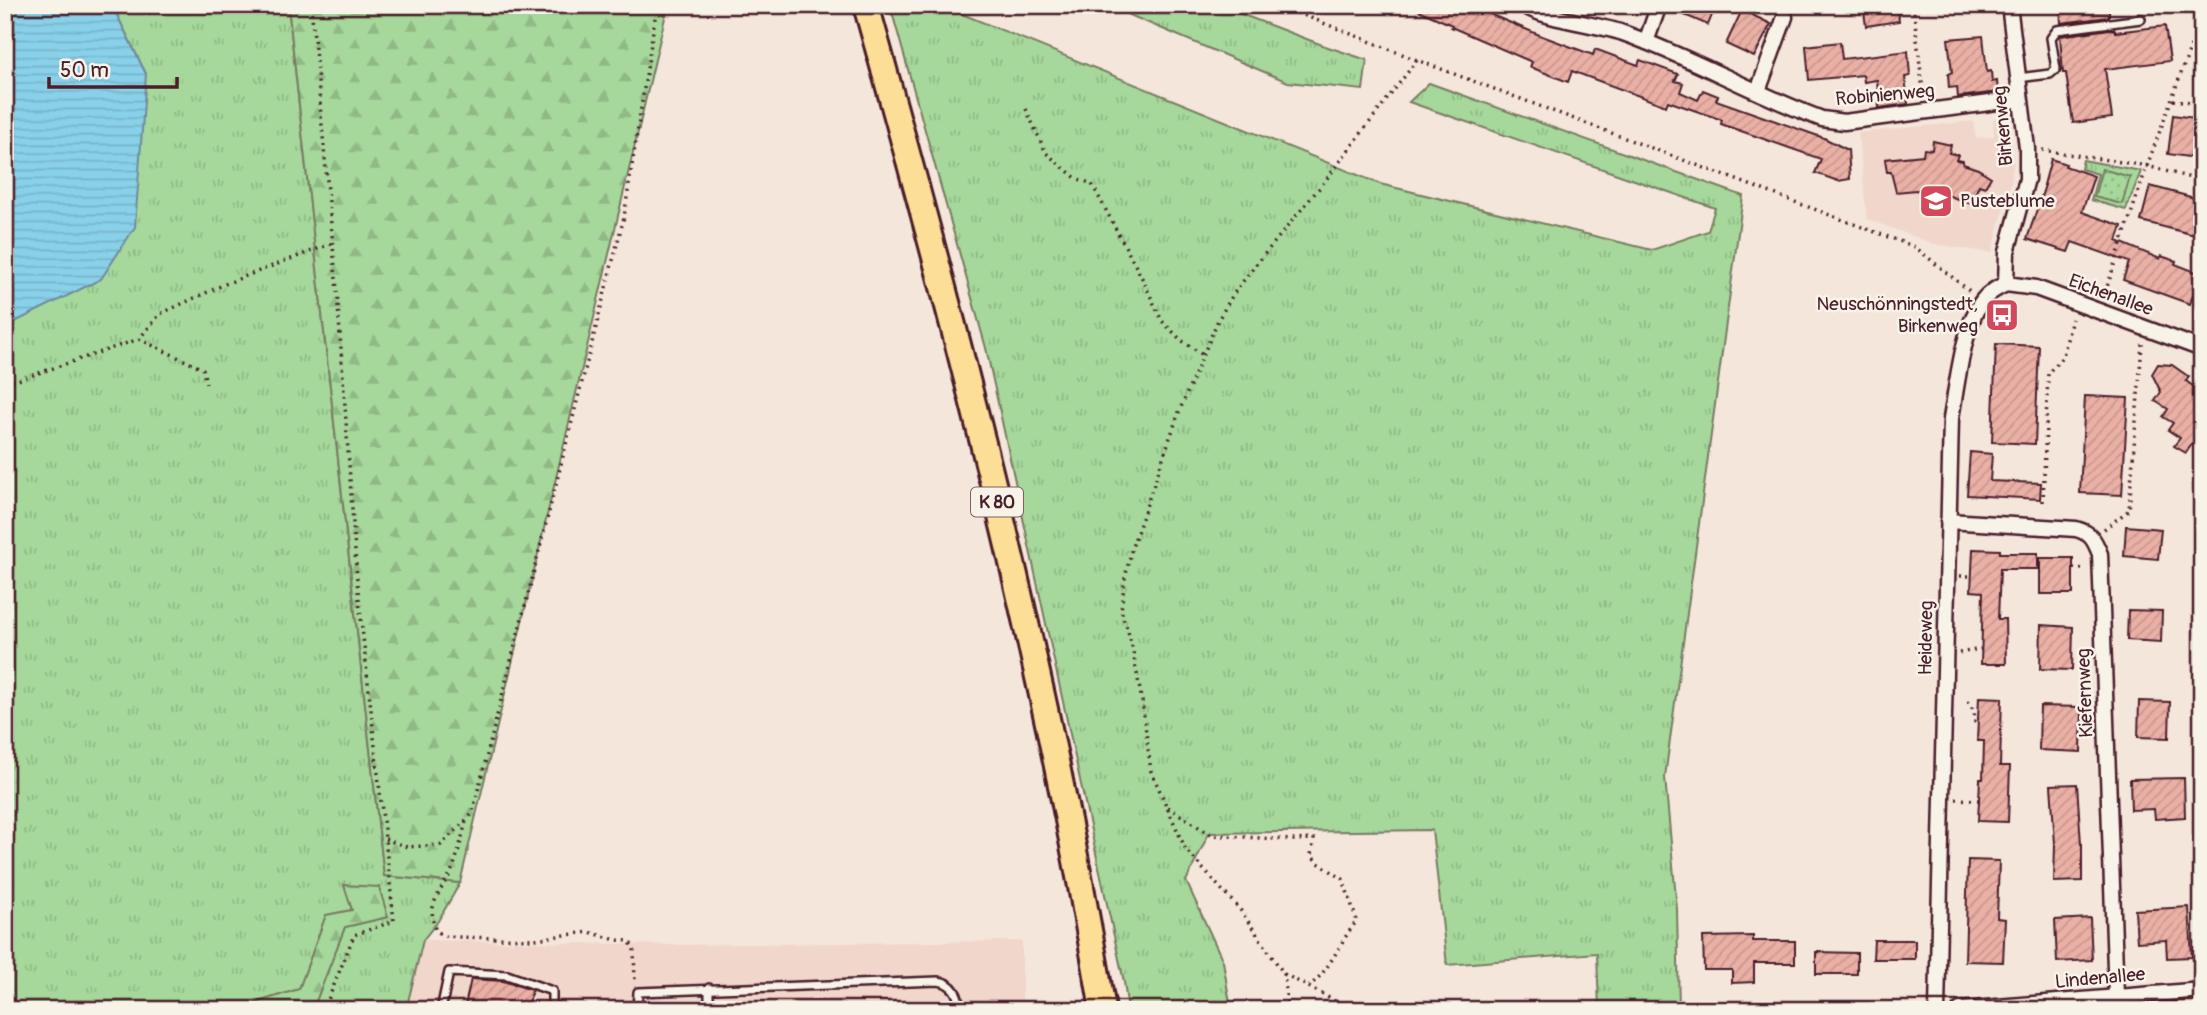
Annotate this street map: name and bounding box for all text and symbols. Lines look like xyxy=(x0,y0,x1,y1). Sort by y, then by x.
scale bar xyxy=(49,46,177,90)
text: 50 m xyxy=(60,57,109,84)
street label: Robinienweg xyxy=(1834,79,1936,111)
street label: Birkenweg xyxy=(1988,85,2018,167)
school or university icon: Pusteblume xyxy=(1917,182,1955,220)
place label: Pusteblume xyxy=(1960,189,2055,213)
street label: Eichenallee xyxy=(2065,269,2157,322)
place label: Neuschönningstedt, Birkenweg xyxy=(1816,292,1978,338)
bus stop icon: Neuschönningstedt, Birkenweg xyxy=(1983,296,2021,334)
road number: K 80 xyxy=(971,488,1023,516)
street label: Heideweg xyxy=(1913,600,1939,676)
street label: Kiefernweg xyxy=(2071,648,2099,738)
street label: Lindenallee xyxy=(2054,962,2147,994)

